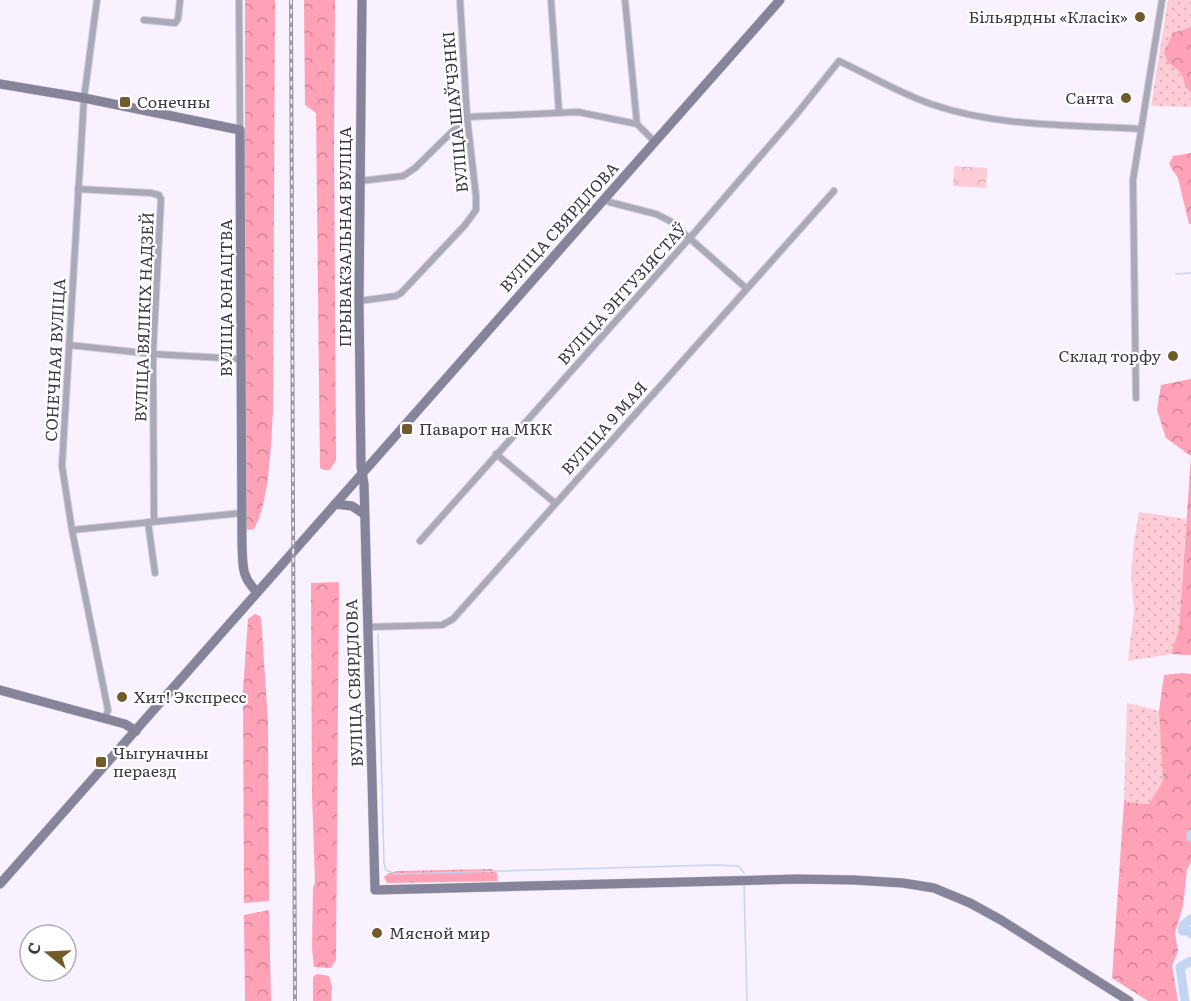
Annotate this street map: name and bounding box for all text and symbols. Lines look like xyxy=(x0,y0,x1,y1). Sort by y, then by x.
place label: Більярдны «Класік» xyxy=(968,4,1128,28)
marker: Більярдны «Класік» xyxy=(1133,10,1147,24)
street label: ВУЛІЦА ШАЎЧЭНКІ xyxy=(435,30,473,194)
place label: Санта xyxy=(1066,85,1114,109)
place label: Сонечны xyxy=(137,89,211,113)
marker: Санта xyxy=(1119,91,1133,105)
marker: Сонечны xyxy=(118,95,132,109)
street label: ПРЫВАКЗАЛЬНАЯ ВУЛІЦА xyxy=(332,126,356,347)
street label: ВУЛІЦА СВЯРДЛОВА xyxy=(493,156,624,297)
street label: ВУЛІЦА ВЯЛІКІХ НАДЗЕЙ xyxy=(127,211,159,422)
street label: ВУЛІЦА ЭНТУЗІЯСТАЎ xyxy=(551,217,692,370)
street label: ВУЛІЦА ЮНАЦТВА xyxy=(213,219,237,377)
street label: СОНЕЧНАЯ ВУЛІЦА xyxy=(38,278,70,442)
place label: Склад торфу xyxy=(1059,343,1162,367)
marker: Склад торфу xyxy=(1166,349,1180,363)
street label: ВУЛІЦА 9 МАЯ xyxy=(555,375,652,479)
place label: Паварот на МКК xyxy=(419,416,553,440)
marker: Паварот на МКК xyxy=(400,422,414,436)
street label: ВУЛІЦА СВЯРДЛОВА xyxy=(338,598,368,767)
place label: Хит! Экспресс xyxy=(134,684,247,708)
marker: Хит! Экспресс xyxy=(115,690,129,704)
place label: Чыгуначны пераезд xyxy=(113,740,209,782)
marker: Чыгуначны пераезд xyxy=(94,755,108,769)
place label: Мясной мир xyxy=(389,920,490,944)
north arrow xyxy=(18,923,78,983)
marker: Мясной мир xyxy=(370,926,384,940)
text: С xyxy=(20,939,46,957)

